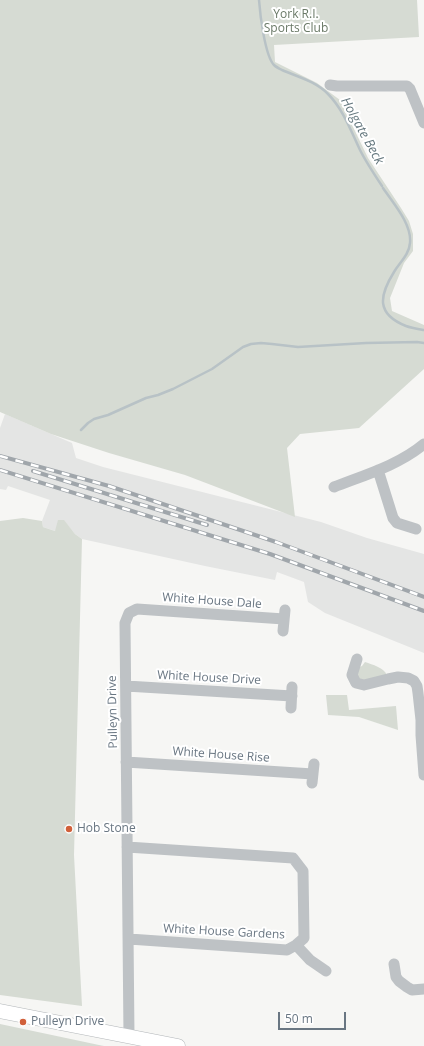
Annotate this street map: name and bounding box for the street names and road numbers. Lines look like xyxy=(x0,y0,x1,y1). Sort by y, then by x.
street label: White House Dale xyxy=(162,590,262,612)
street label: White House Drive xyxy=(157,668,261,688)
street label: Pulleyn Drive xyxy=(105,675,121,749)
street label: White House Rise xyxy=(172,744,270,766)
street label: White House Gardens xyxy=(163,922,285,942)

